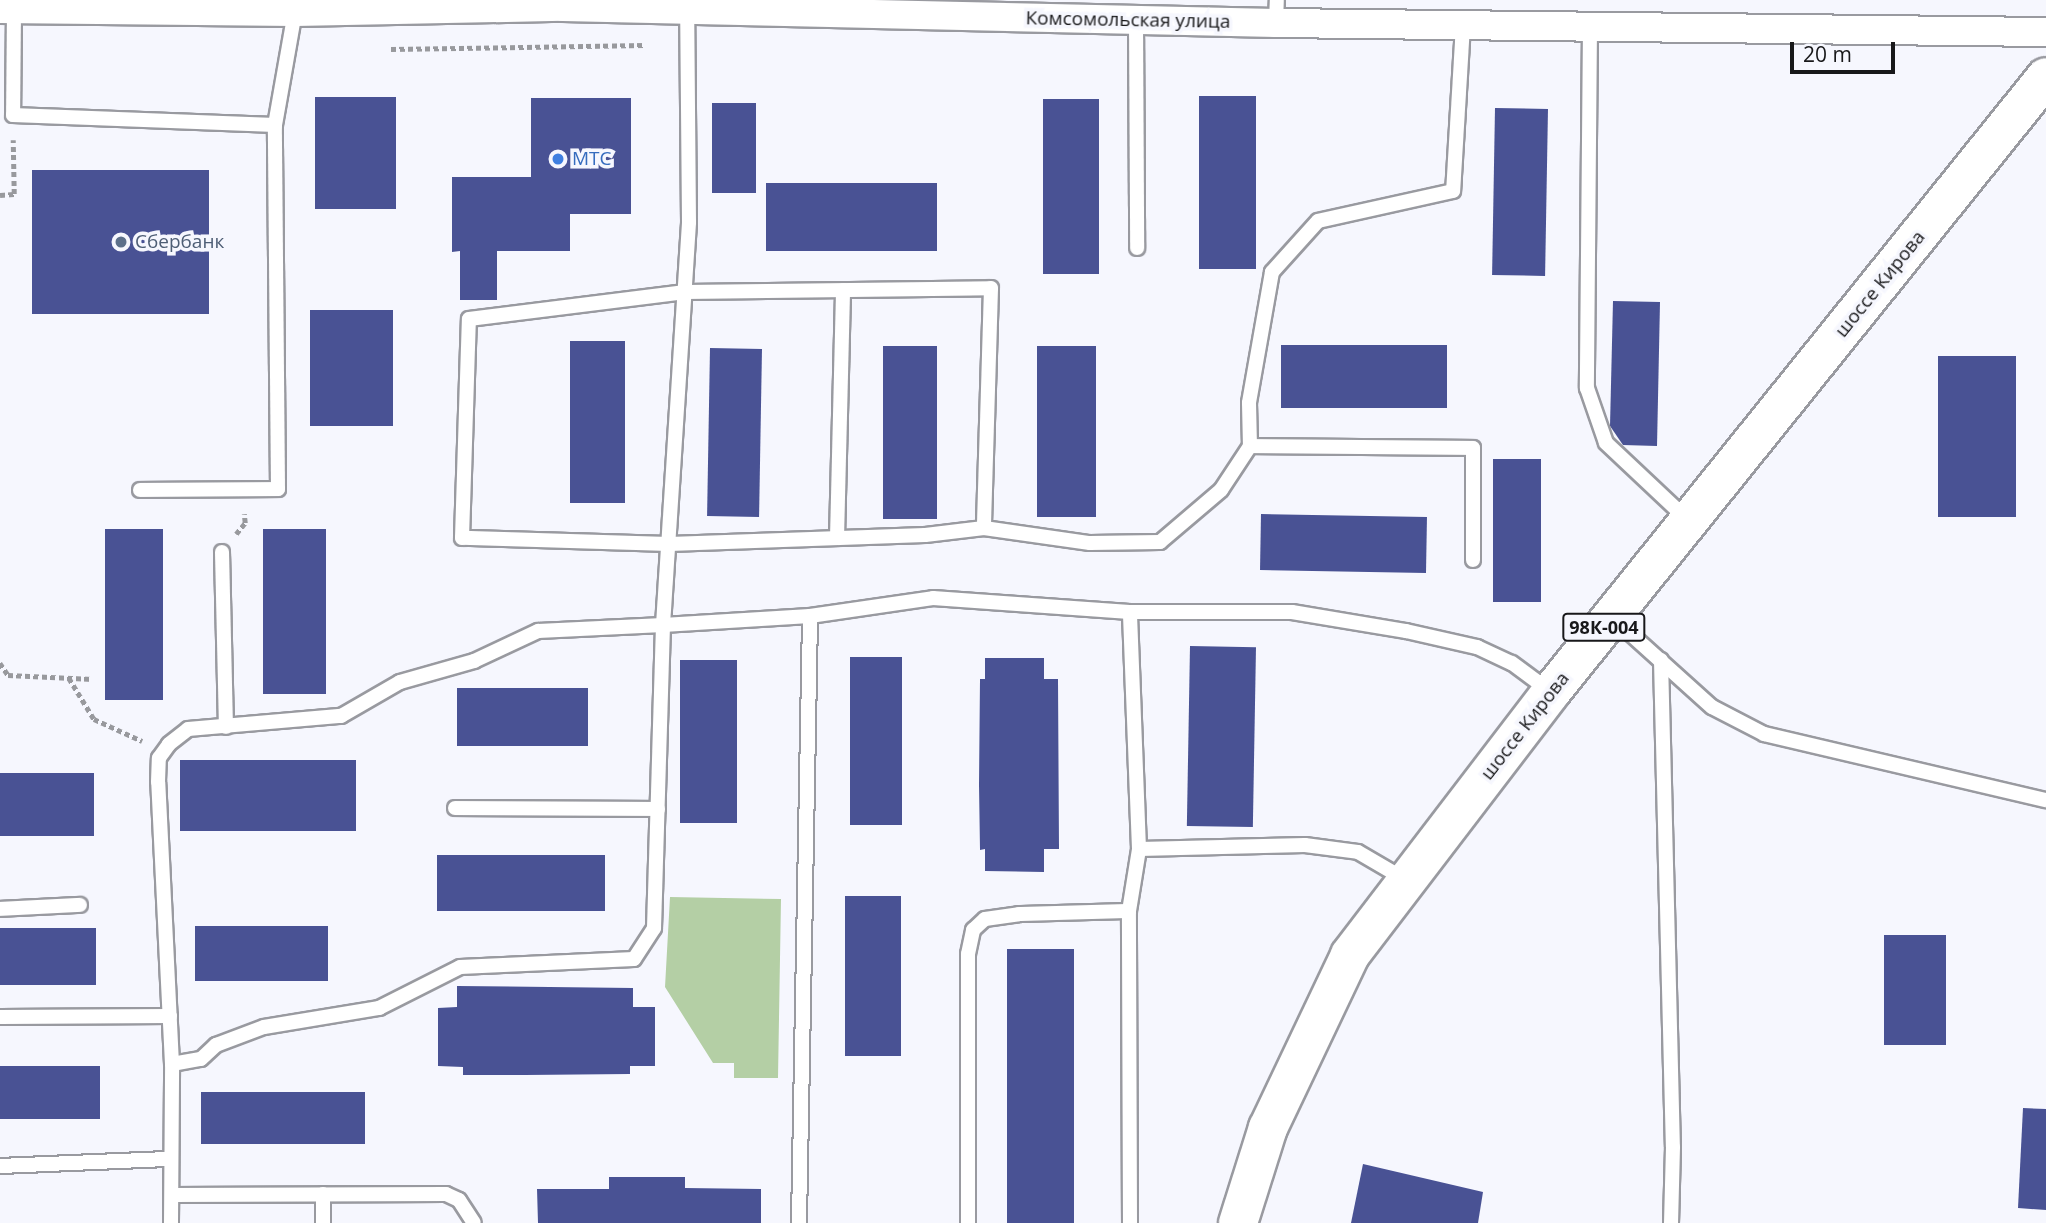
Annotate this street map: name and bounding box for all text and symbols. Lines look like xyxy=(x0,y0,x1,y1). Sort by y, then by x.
street label: Комсомольская улица xyxy=(1025,7,1231,33)
scale bar xyxy=(1794,28,1899,72)
text: 20 m xyxy=(1803,40,1852,68)
place label: МТС xyxy=(572,148,612,170)
marker: МТС xyxy=(550,151,566,167)
street label: шоссе Кирова xyxy=(1830,226,1930,342)
place label: Сбербанк xyxy=(135,231,224,253)
marker: Сбербанк xyxy=(113,234,129,250)
road number: 98К-004 xyxy=(1562,612,1646,642)
street label: шоссе Кирова xyxy=(1476,668,1574,784)

